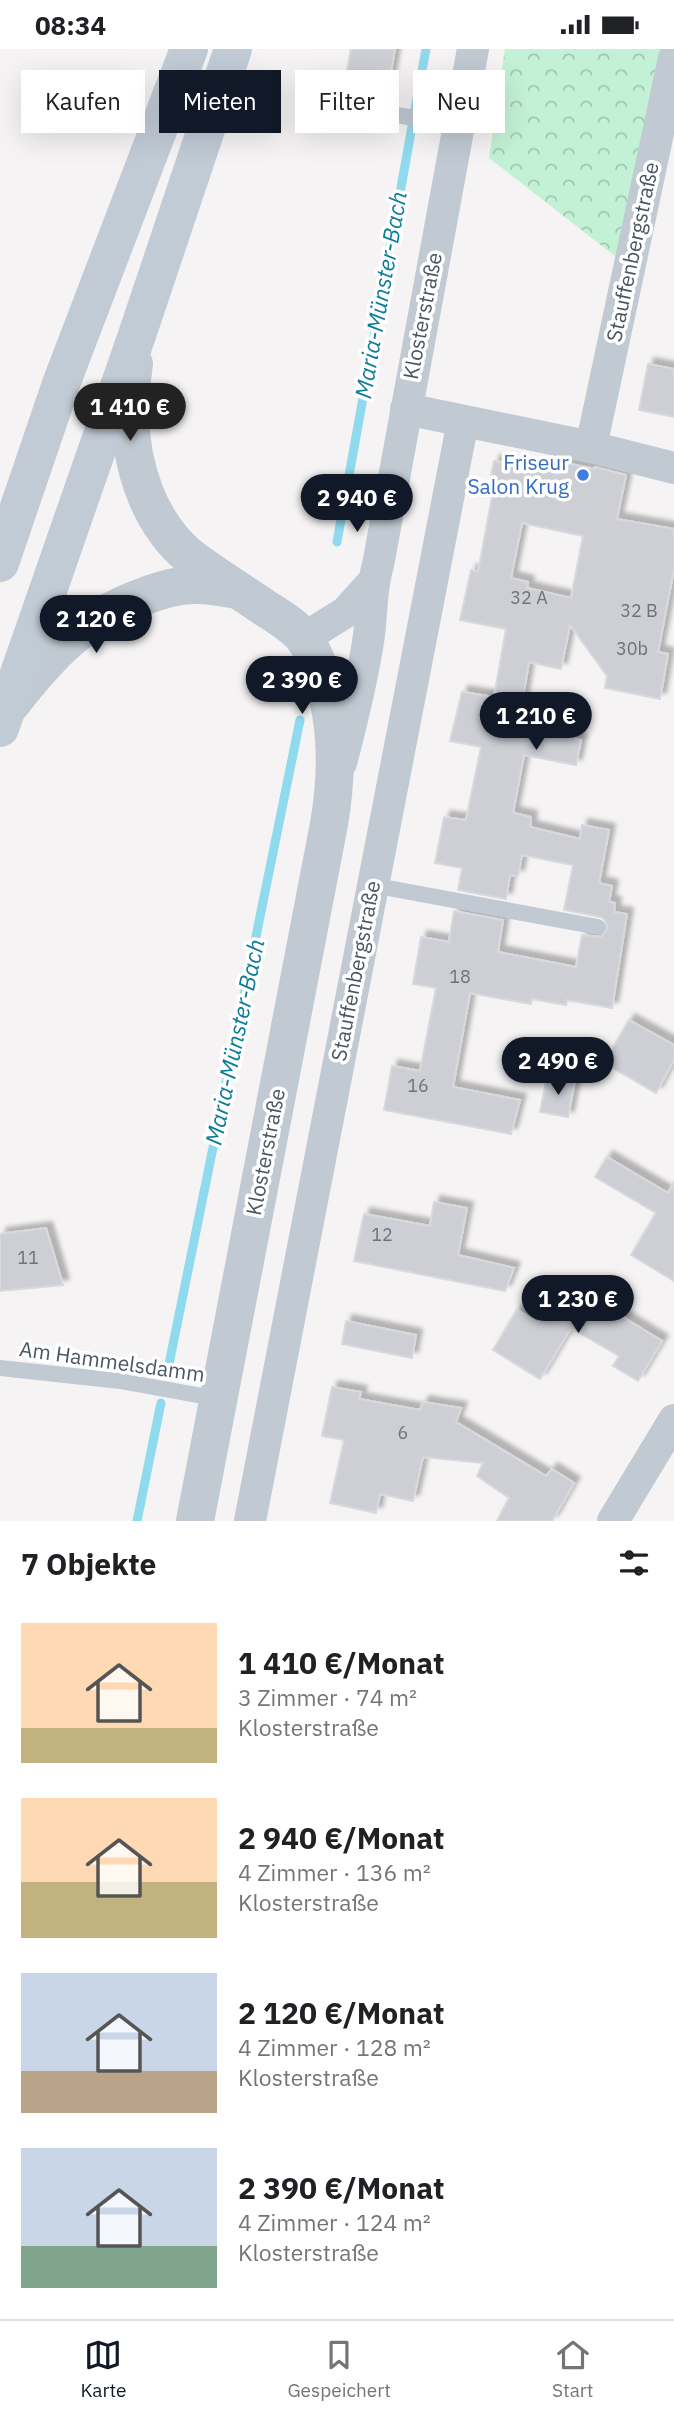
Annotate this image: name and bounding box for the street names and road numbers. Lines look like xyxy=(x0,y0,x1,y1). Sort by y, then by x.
street label: Stauffenbergstraße xyxy=(599,159,665,344)
street label: Klosterstraße xyxy=(396,250,448,382)
street label: Stauffenbergstraße xyxy=(324,878,386,1063)
street label: Klosterstraße xyxy=(239,1086,291,1218)
street label: Am Hammelsdamm xyxy=(18,1334,207,1388)

